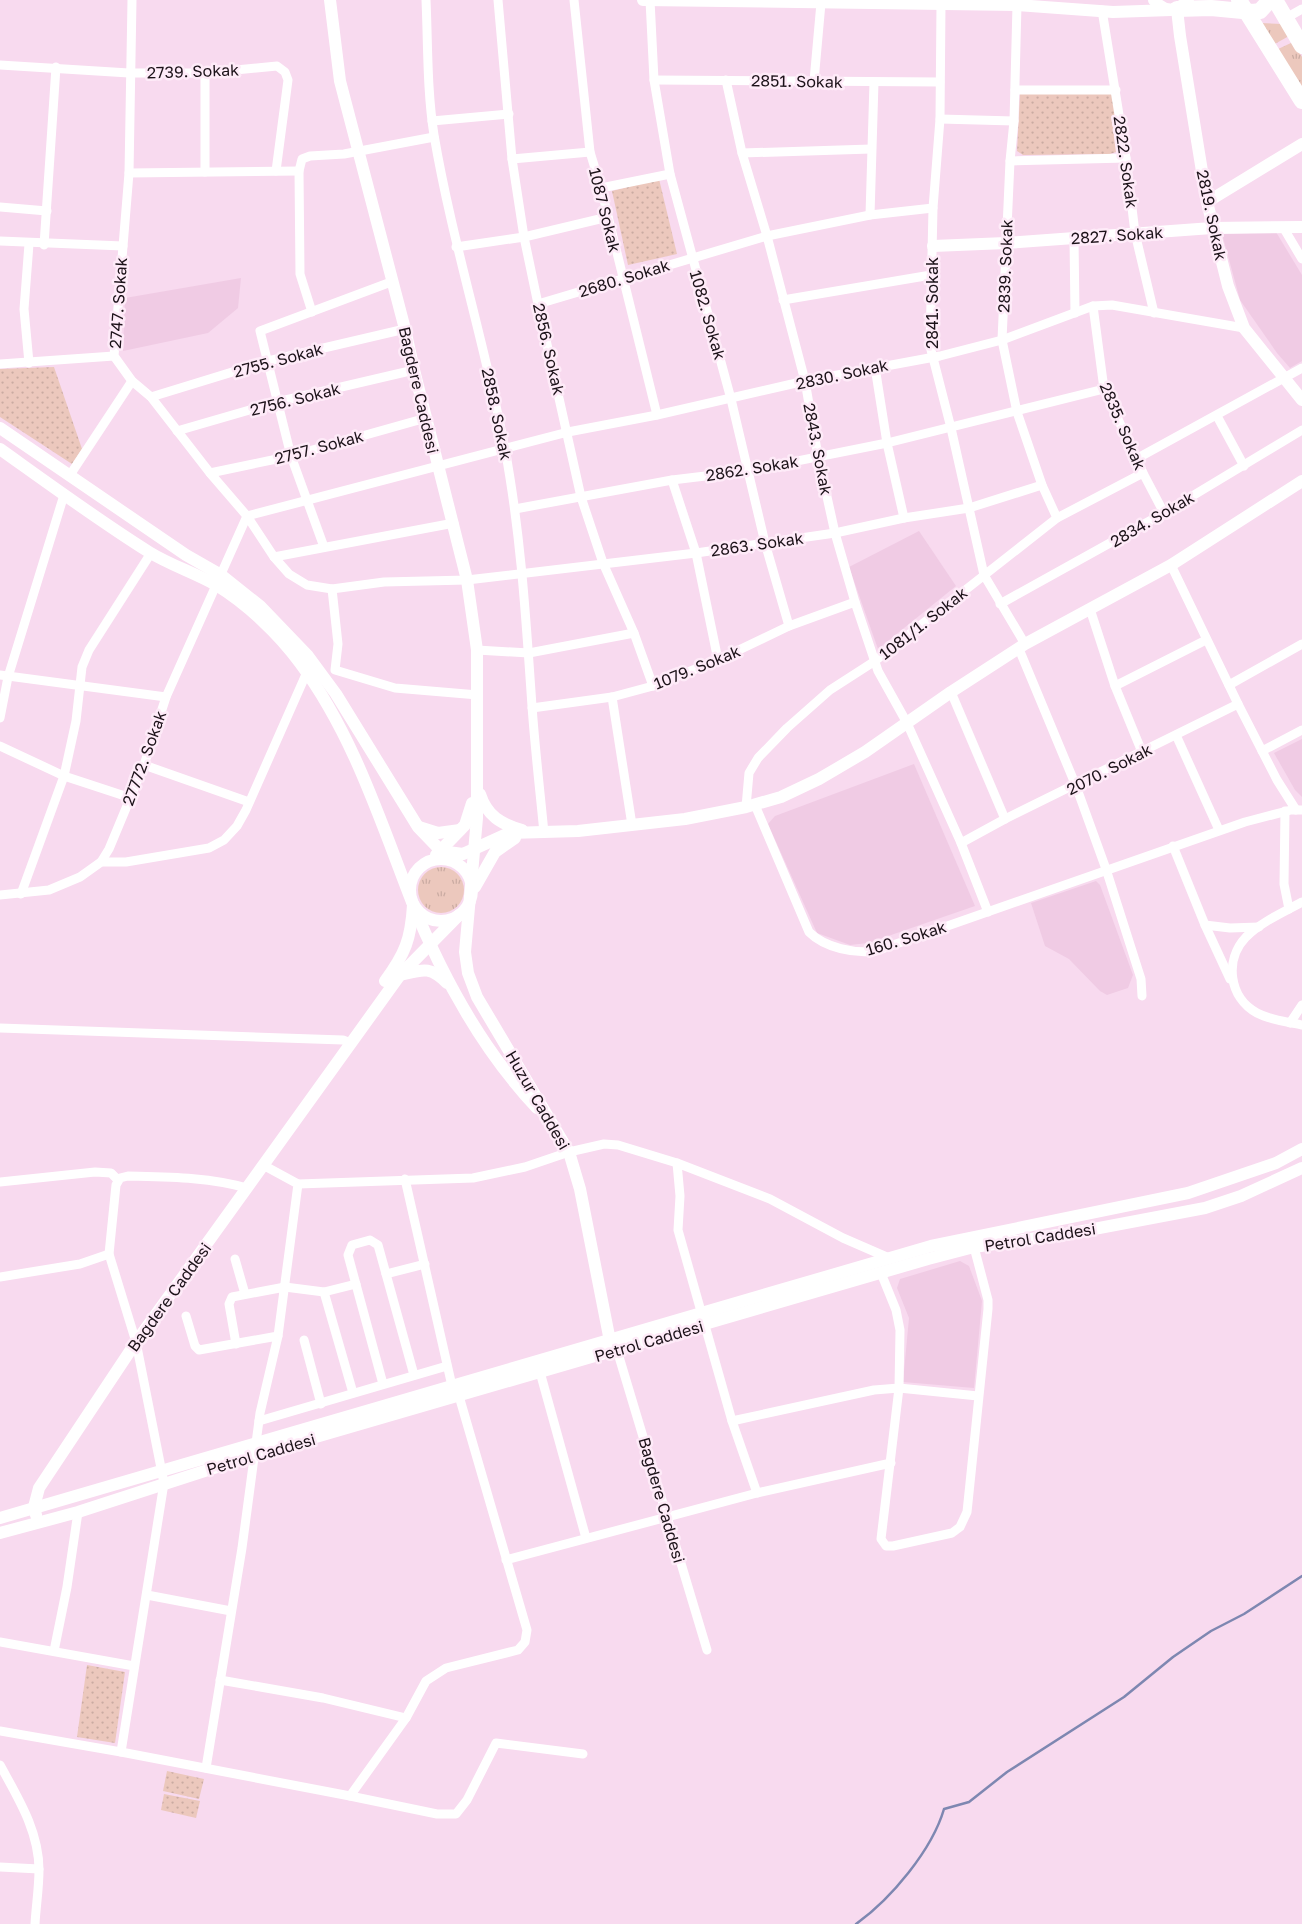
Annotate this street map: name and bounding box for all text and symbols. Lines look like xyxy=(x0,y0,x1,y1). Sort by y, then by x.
street label: 2739. Sokak xyxy=(146,59,240,83)
street label: 2851. Sokak xyxy=(751,70,843,92)
street label: 2822. Sokak xyxy=(1110,114,1142,210)
street label: 1087 Sokak xyxy=(585,166,625,254)
street label: 2819. Sokak xyxy=(1193,168,1231,262)
street label: 2839. Sokak xyxy=(993,219,1017,313)
street label: 2827. Sokak xyxy=(1070,222,1164,248)
street label: 2680. Sokak xyxy=(576,255,672,301)
street label: 2747. Sokak xyxy=(105,257,131,349)
street label: 2841. Sokak xyxy=(922,257,942,349)
street label: 1082. Sokak xyxy=(686,268,730,362)
street label: 2856. Sokak xyxy=(529,301,569,397)
street label: Bagdere Caddesi xyxy=(395,325,443,455)
street label: 2755. Sokak xyxy=(231,338,325,382)
street label: 2830. Sokak xyxy=(794,354,890,394)
street label: 2858. Sokak xyxy=(477,366,517,462)
street label: 2756. Sokak xyxy=(248,378,342,420)
street label: 2835. Sokak xyxy=(1096,379,1150,473)
street label: 2843. Sokak xyxy=(799,401,837,497)
street label: 2757. Sokak xyxy=(272,426,366,468)
street label: 2862. Sokak xyxy=(704,451,800,485)
street label: 2834. Sokak xyxy=(1106,487,1198,551)
street label: 2863. Sokak xyxy=(709,528,805,560)
street label: 1081/1. Sokak xyxy=(875,582,971,664)
street label: 1079. Sokak xyxy=(651,641,743,693)
street label: 27772. Sokak xyxy=(118,708,170,808)
street label: 2070. Sokak xyxy=(1063,739,1155,799)
street label: 160. Sokak xyxy=(863,916,949,960)
street label: Huzur Caddesi xyxy=(501,1047,575,1153)
street label: Petrol Caddesi xyxy=(983,1218,1097,1256)
street label: Bağdere Caddesi xyxy=(123,1239,215,1355)
street label: Petrol Caddesi xyxy=(592,1316,706,1366)
street label: Petrol Caddesi xyxy=(204,1429,318,1479)
street label: Bagdere Caddesi xyxy=(635,1435,689,1565)

